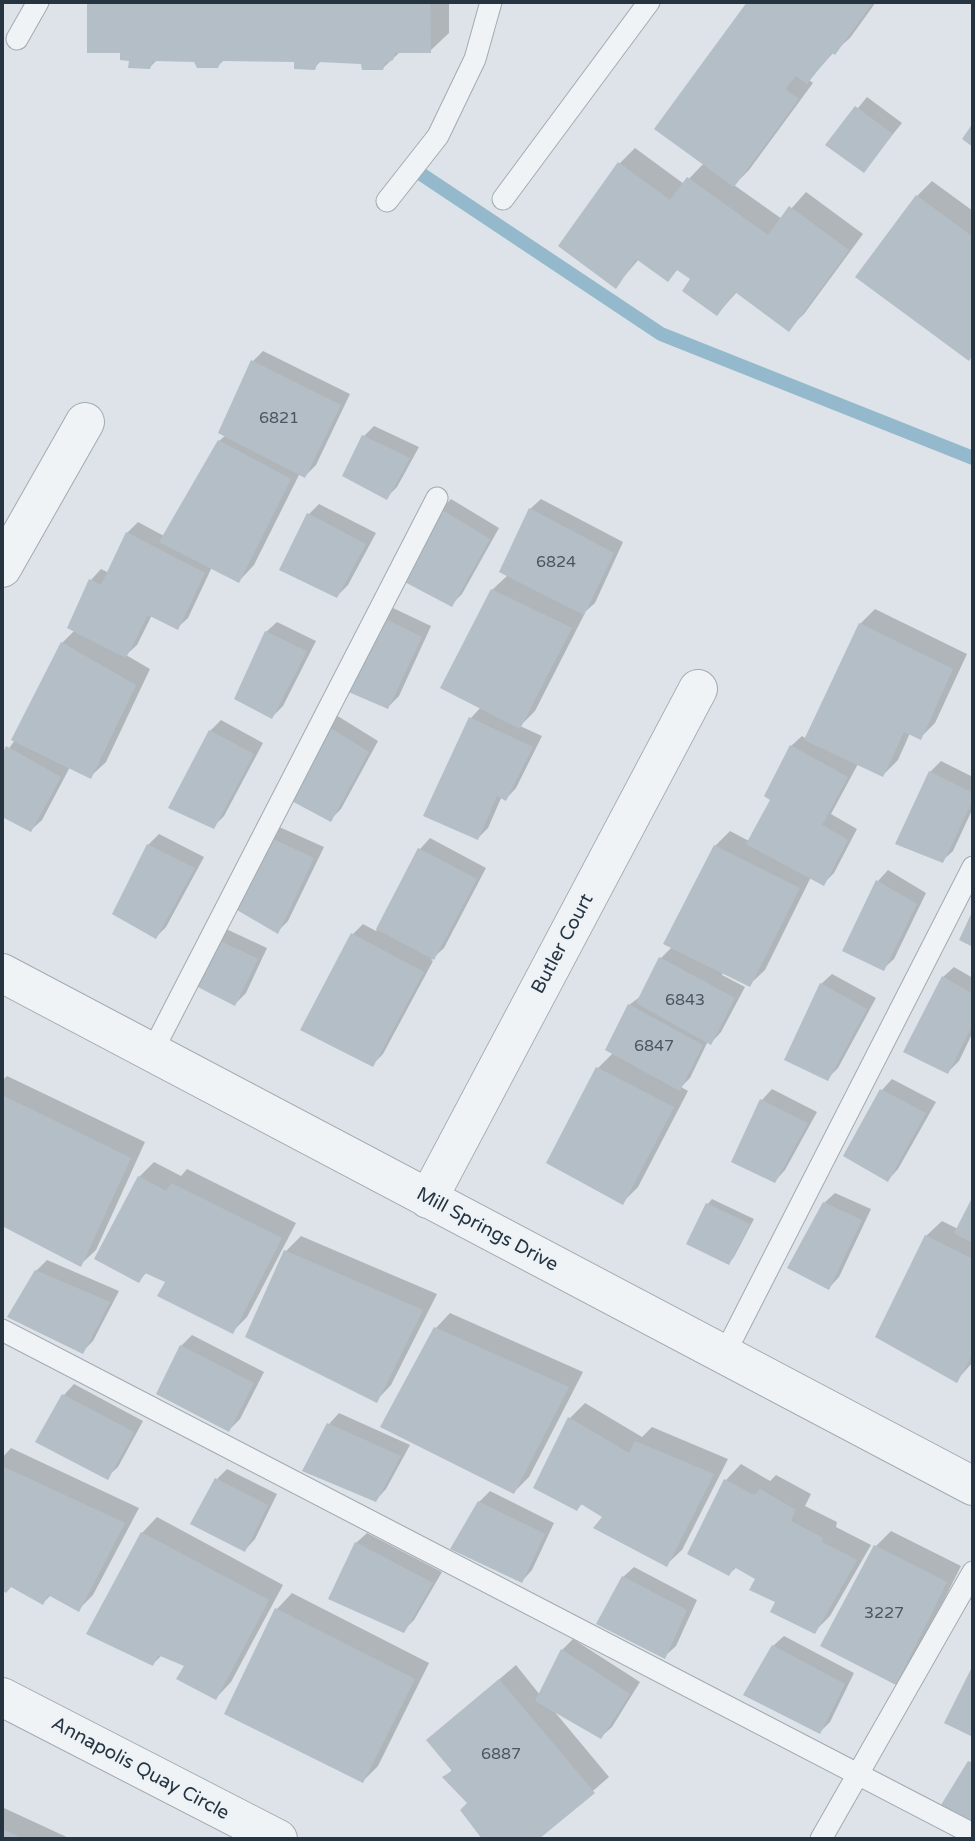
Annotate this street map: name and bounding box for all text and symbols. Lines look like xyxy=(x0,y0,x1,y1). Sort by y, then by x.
house number: 6821 xyxy=(259,409,299,429)
house number: 6824 xyxy=(536,553,576,573)
street label: Butler Court xyxy=(527,890,599,998)
house number: 6843 xyxy=(665,991,705,1011)
house number: 6847 xyxy=(634,1037,674,1057)
street label: Mill Springs Drive xyxy=(412,1183,562,1277)
house number: 3227 xyxy=(864,1604,904,1624)
street label: Annapolis Quay Circle xyxy=(47,1712,233,1826)
house number: 6887 xyxy=(481,1745,521,1765)

